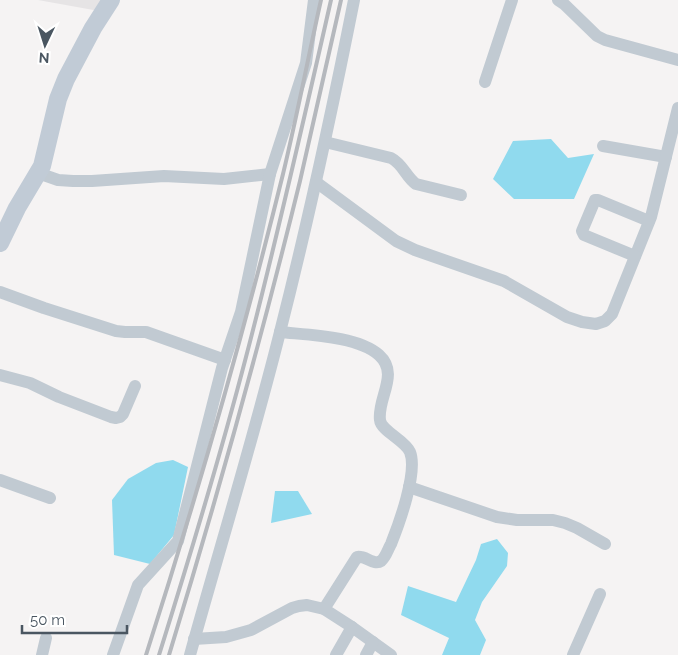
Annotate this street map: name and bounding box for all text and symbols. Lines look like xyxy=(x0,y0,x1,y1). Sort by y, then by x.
north arrow xyxy=(20,20,70,70)
text: N xyxy=(38,50,50,66)
scale bar xyxy=(22,602,128,634)
text: 50 m xyxy=(30,611,65,629)

